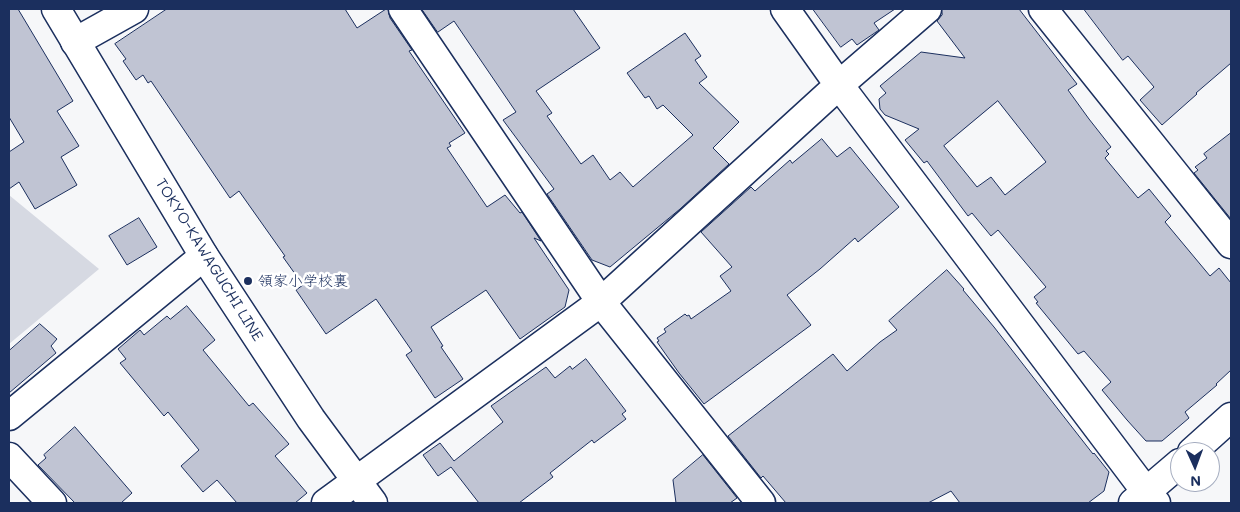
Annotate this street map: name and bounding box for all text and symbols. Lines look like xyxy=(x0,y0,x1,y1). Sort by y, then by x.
street label: TOKYO-KAWAGUCHI LINE xyxy=(151,175,267,345)
place label: 領家小学校裏 xyxy=(258,272,348,290)
marker: 領家小学校裏 xyxy=(242,275,254,287)
north arrow xyxy=(1170,442,1220,492)
text: N xyxy=(1190,472,1201,491)

